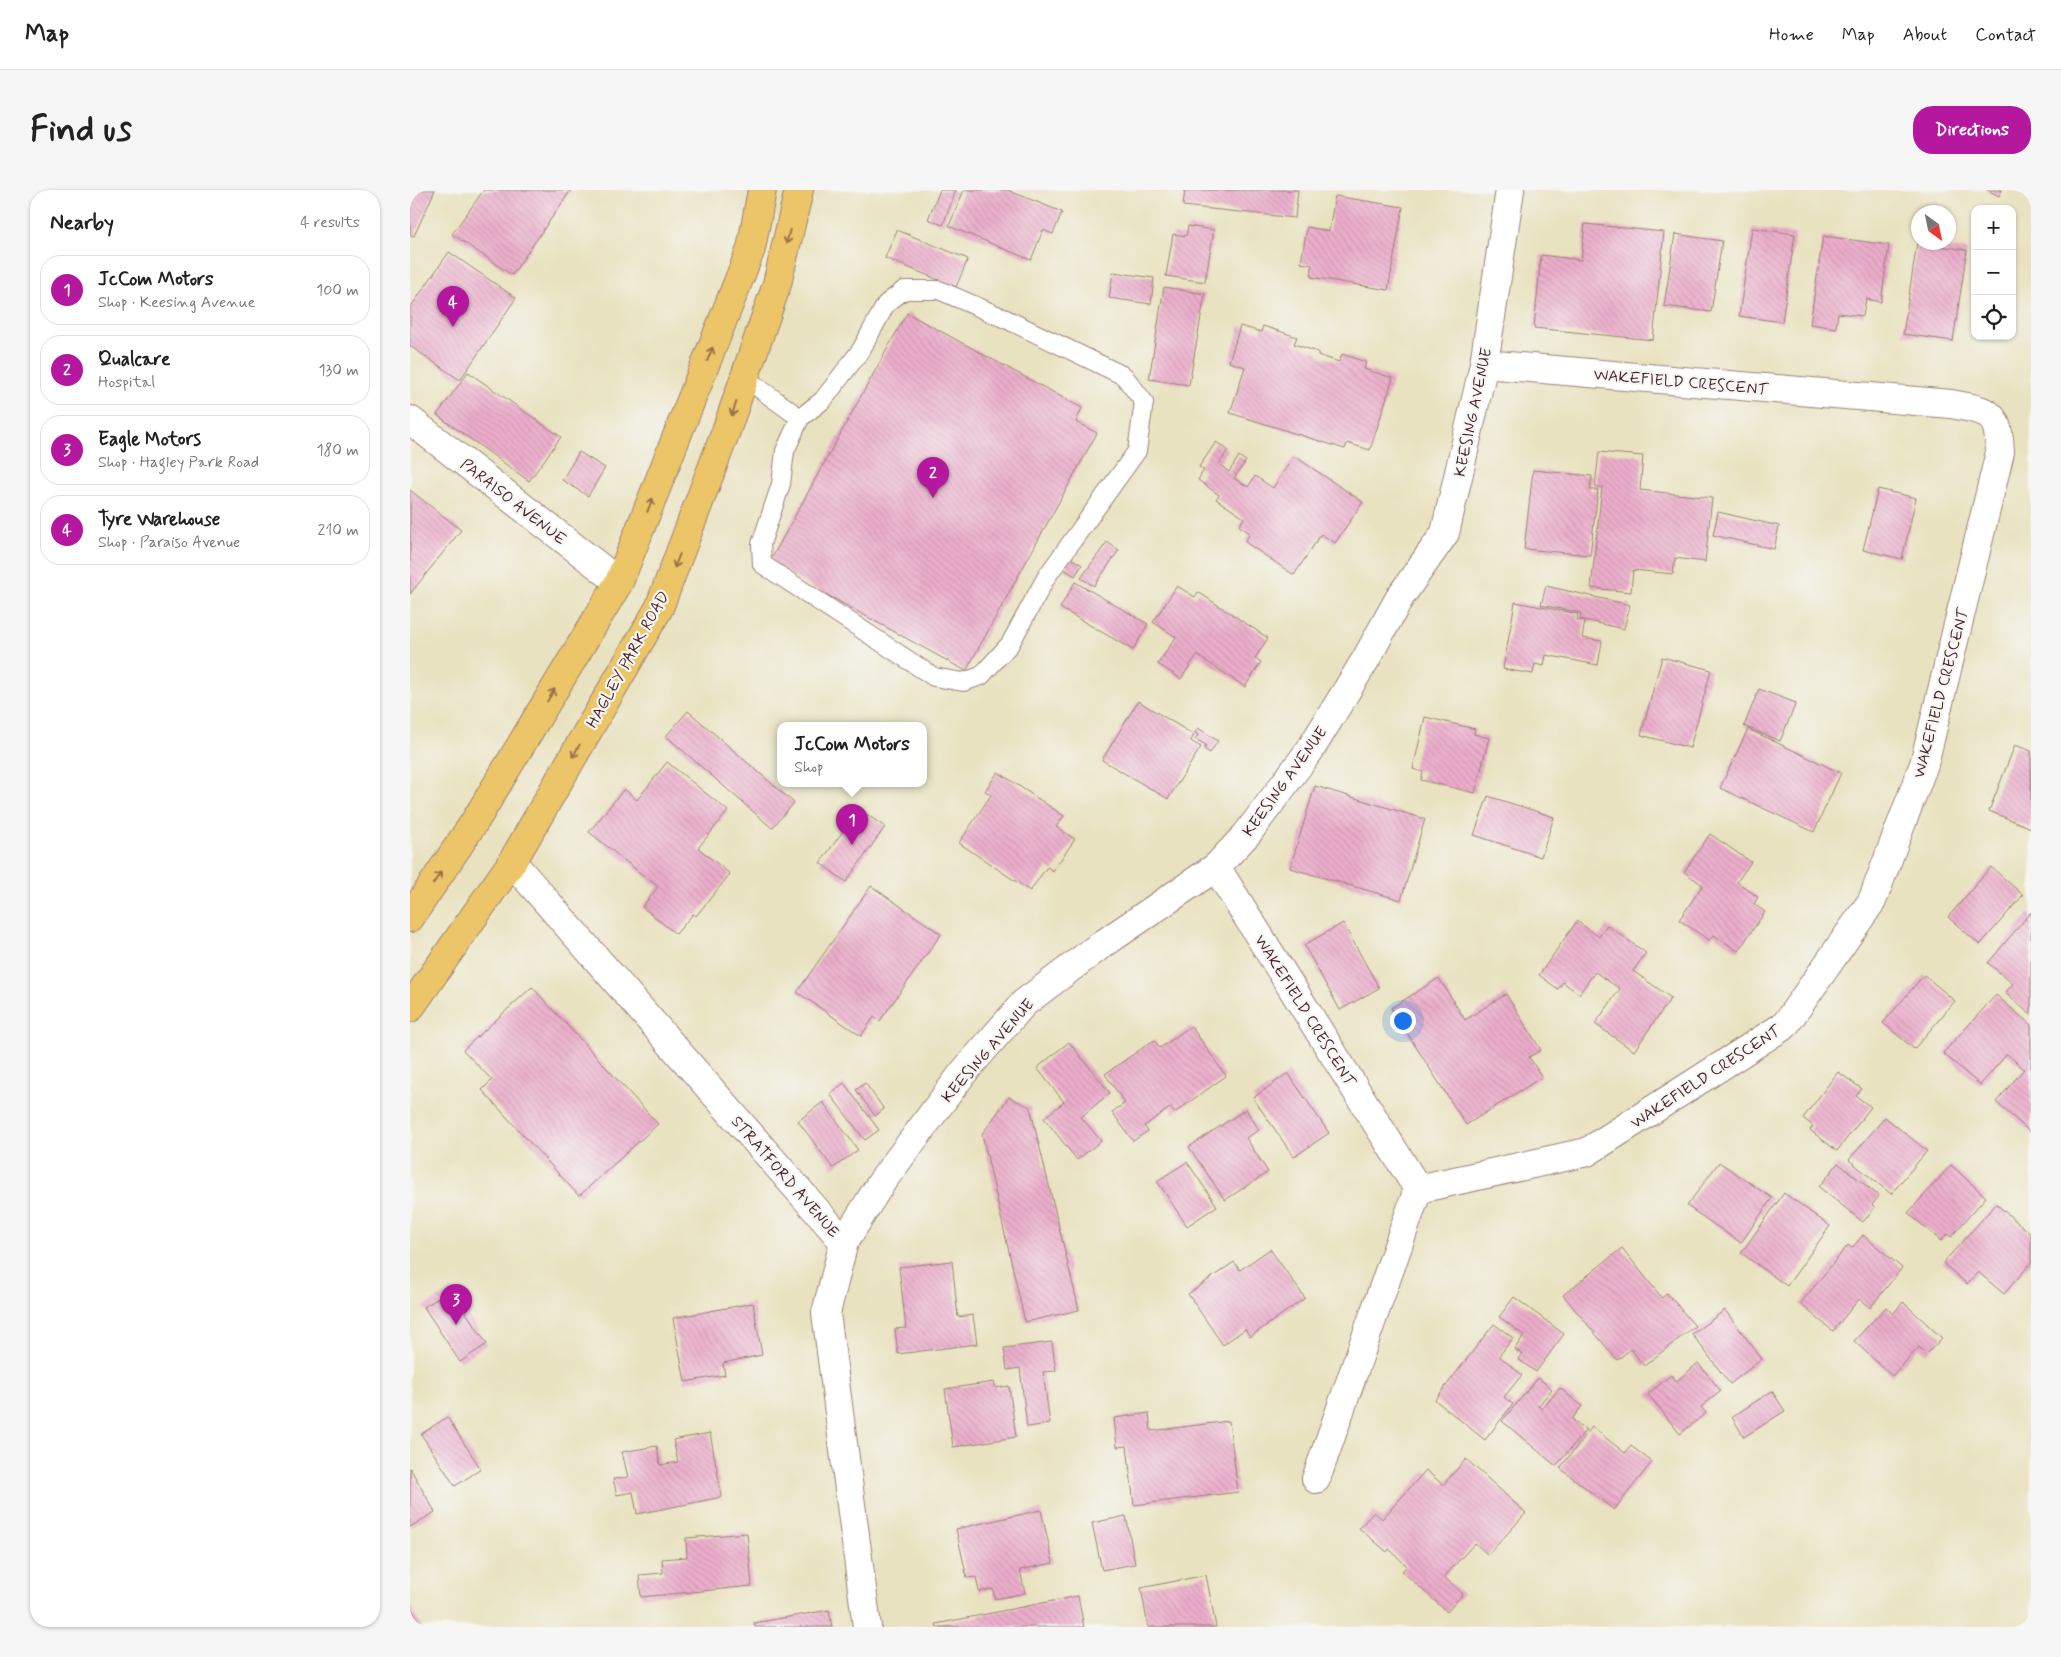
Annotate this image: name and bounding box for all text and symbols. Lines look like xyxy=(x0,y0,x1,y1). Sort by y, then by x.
text: Map xyxy=(25,19,69,50)
text: Home xyxy=(1769,23,1814,47)
text: Map xyxy=(1842,23,1875,47)
text: About xyxy=(1903,23,1947,47)
text: Contact xyxy=(1975,23,2036,47)
button: Directions xyxy=(1913,106,2031,154)
text: Find us xyxy=(30,107,132,153)
north arrow xyxy=(1911,205,1956,250)
map controls xyxy=(1971,205,2016,340)
button: + xyxy=(1971,205,2016,250)
text: Nearby xyxy=(50,209,114,237)
text: 4 results xyxy=(300,212,360,233)
one-way arrow xyxy=(783,229,792,245)
button: − xyxy=(1971,250,2016,295)
text: JcCom Motors xyxy=(98,267,214,292)
text: 1 xyxy=(63,280,71,301)
text: 100 m xyxy=(316,280,359,301)
pin: 4 xyxy=(437,286,469,327)
text: Shop · Keesing Avenue xyxy=(98,292,255,313)
button: locate xyxy=(1971,295,2016,340)
street label: KEESING AVENUE xyxy=(1450,346,1497,479)
text: Qualcare xyxy=(98,347,170,372)
one-way arrow xyxy=(705,347,715,362)
text: 2 xyxy=(63,360,71,381)
text: 130 m xyxy=(318,360,359,381)
street label: WAKEFIELD CRESCENT xyxy=(1593,364,1770,401)
text: Hospital xyxy=(98,372,155,393)
one-way arrow xyxy=(729,401,738,416)
text: Eagle Motors xyxy=(98,427,201,452)
text: 3 xyxy=(63,440,71,461)
text: 180 m xyxy=(316,440,359,461)
text: Shop · Hagley Park Road xyxy=(98,452,259,473)
street label: PARAISO AVENUE xyxy=(456,454,570,550)
pin: 2 xyxy=(917,457,949,498)
one-way arrow xyxy=(645,498,655,513)
text: Tyre Warehouse xyxy=(98,507,220,532)
text: 4 xyxy=(62,520,72,541)
text: 210 m xyxy=(318,520,359,541)
text: Shop · Paraiso Avenue xyxy=(98,532,240,553)
one-way arrow xyxy=(672,553,681,568)
street label: HAGLEY PARK ROAD xyxy=(582,588,675,732)
street label: WAKEFIELD CRESCENT xyxy=(1909,605,1975,781)
one-way arrow xyxy=(546,689,556,703)
popup xyxy=(777,722,927,787)
street label: KEESING AVENUE xyxy=(1238,723,1332,841)
text: JcCom Motors xyxy=(794,732,910,757)
one-way arrow xyxy=(571,743,581,757)
text: Shop xyxy=(794,757,824,778)
pin: 1 xyxy=(836,804,868,845)
one-way arrow xyxy=(432,871,442,885)
street label: WAKEFIELD CRESCENT xyxy=(1249,931,1361,1092)
street label: KEESING AVENUE xyxy=(937,995,1039,1107)
your location xyxy=(1390,1008,1416,1034)
street label: WAKEFIELD CRESCENT xyxy=(1627,1020,1786,1134)
street label: STRATFORD AVENUE xyxy=(726,1112,844,1242)
pin: 3 xyxy=(440,1284,472,1325)

